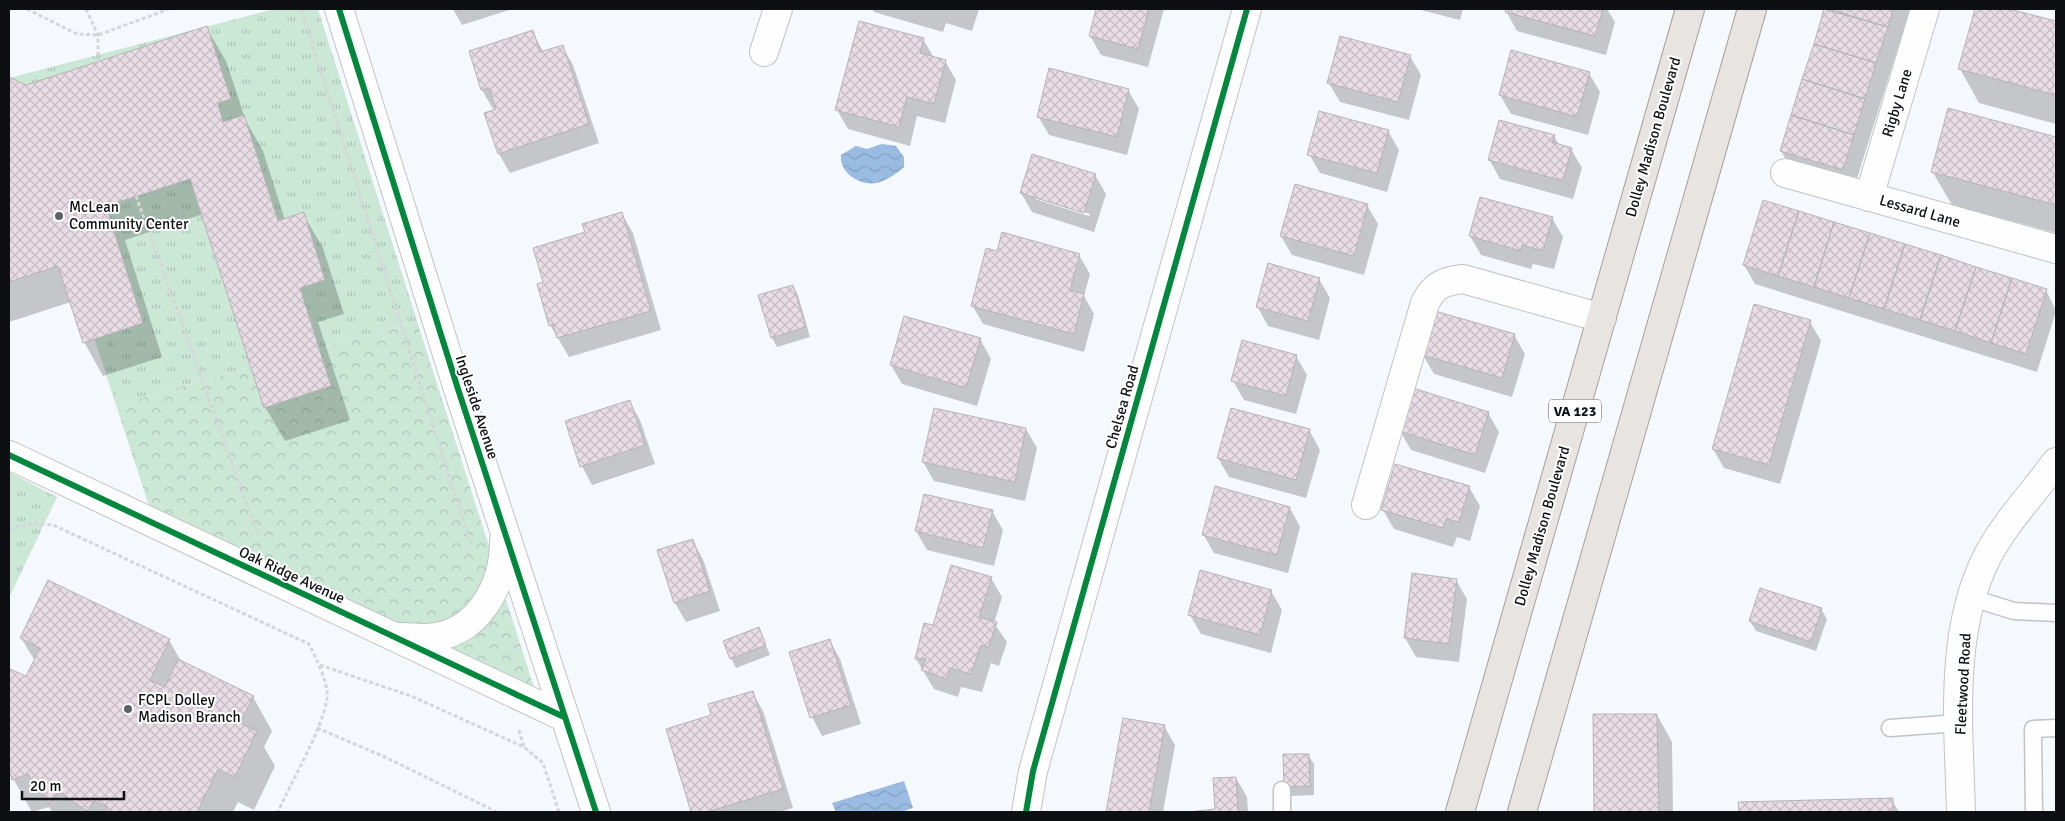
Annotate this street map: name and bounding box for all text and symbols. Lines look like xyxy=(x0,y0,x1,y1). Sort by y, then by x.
street label: Dolley Madison Boulevard xyxy=(1622,55,1684,219)
street label: Rigby Lane xyxy=(1878,67,1916,139)
street label: Lessard Lane xyxy=(1877,191,1963,231)
place label: McLean Community Center xyxy=(69,198,189,233)
marker: McLean Community Center xyxy=(53,210,65,222)
street label: Ingleside Avenue xyxy=(452,353,502,461)
street label: Chelsea Road xyxy=(1101,363,1143,451)
road number: VA 123 xyxy=(1549,400,1601,422)
street label: Dolley Madison Boulevard xyxy=(1511,444,1573,608)
street label: Oak Ridge Avenue xyxy=(236,543,348,607)
street label: Fleetwood Road xyxy=(1951,633,1975,735)
place label: FCPL Dolley Madison Branch xyxy=(138,691,241,726)
marker: FCPL Dolley Madison Branch xyxy=(122,703,134,715)
scale bar xyxy=(22,768,125,800)
text: 20 m xyxy=(30,777,61,795)

